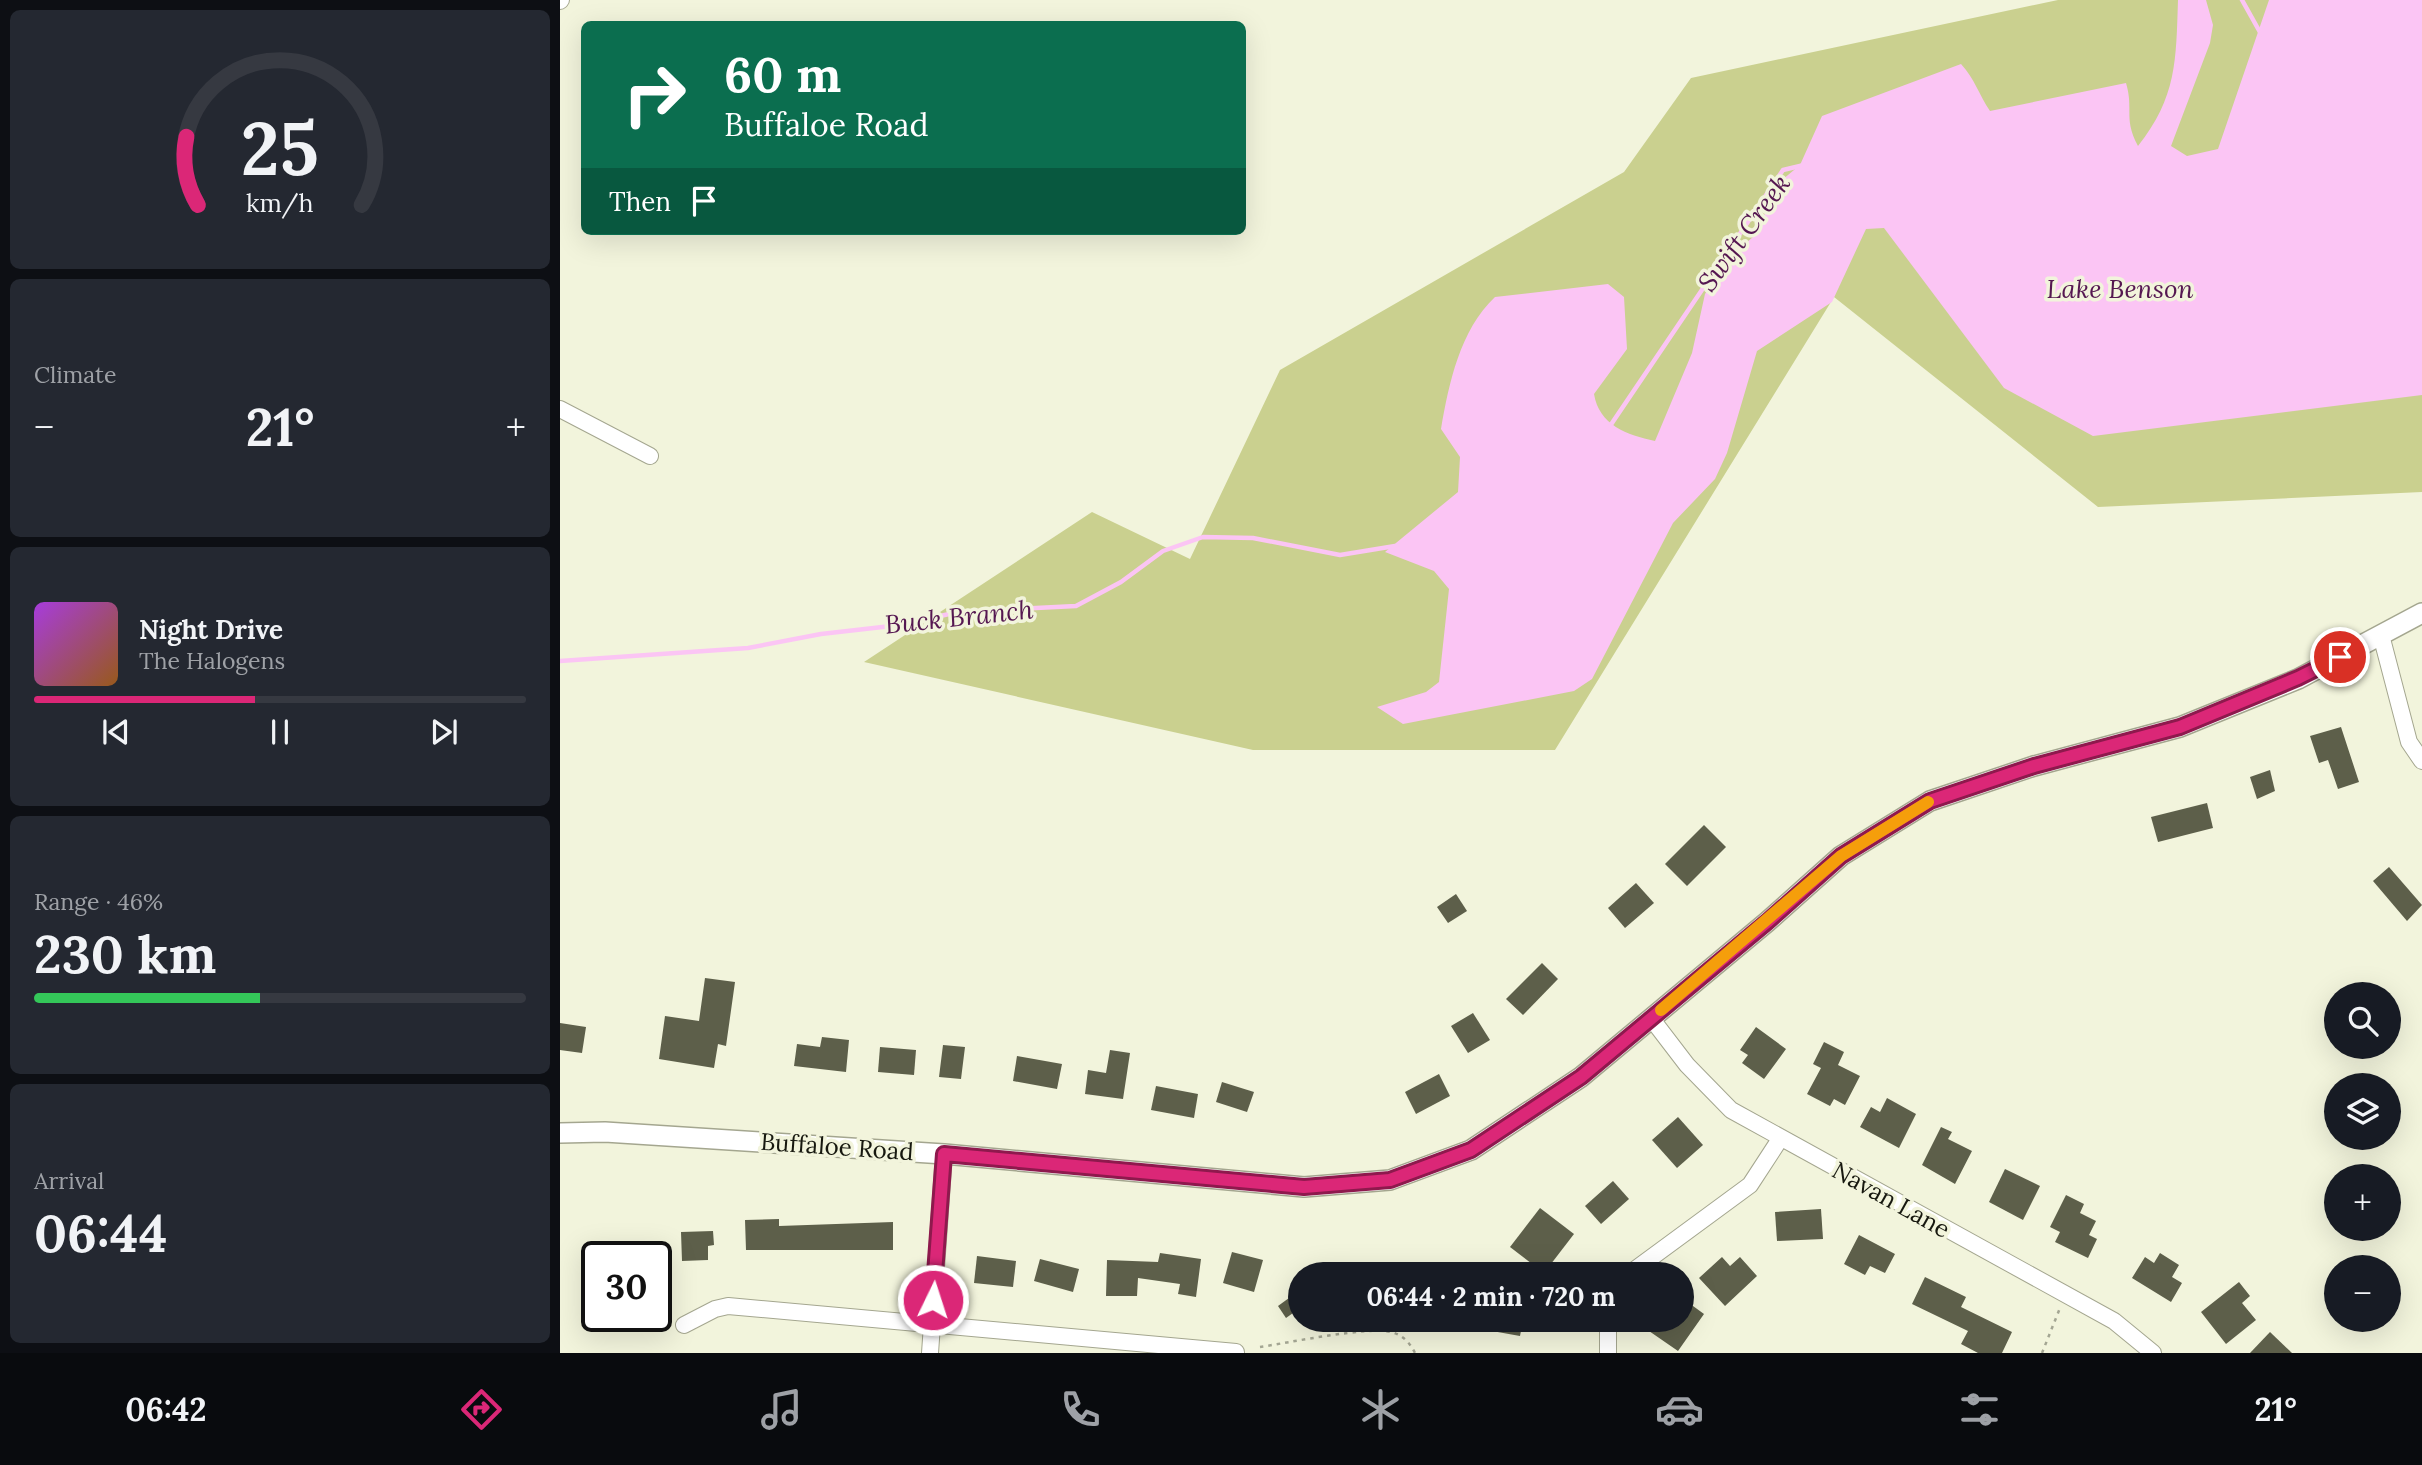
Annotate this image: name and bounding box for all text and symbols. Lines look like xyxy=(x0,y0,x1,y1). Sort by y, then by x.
text: 60 m xyxy=(724,43,841,105)
icon: right xyxy=(609,49,700,140)
text: 25 xyxy=(241,103,319,196)
text: Buffaloe Road xyxy=(724,104,929,145)
water label: Swift Creek xyxy=(1690,168,1797,298)
icon: arrive xyxy=(685,182,723,220)
text: Then xyxy=(609,185,671,218)
text: km/h xyxy=(246,187,314,219)
water label: Lake Benson xyxy=(2046,272,2194,305)
text: Climate xyxy=(34,360,116,389)
text: 21° xyxy=(246,394,314,460)
text: − xyxy=(34,403,54,451)
text: + xyxy=(506,403,526,451)
water label: Buck Branch xyxy=(883,592,1035,641)
text: Night Drive xyxy=(139,613,283,646)
pin xyxy=(2310,627,2370,687)
icon: arrive xyxy=(2321,638,2359,676)
text: The Halogens xyxy=(139,646,285,675)
icon: previous xyxy=(97,713,135,751)
icon: pause xyxy=(261,713,299,751)
icon: next xyxy=(425,713,463,751)
text: Range · 46% xyxy=(34,887,163,916)
text: 230 km xyxy=(34,921,216,987)
map controls xyxy=(2324,982,2401,1332)
button: search xyxy=(2324,982,2401,1059)
button: layers xyxy=(2324,1073,2401,1150)
street label: Buffaloe Road xyxy=(759,1126,915,1167)
street label: Navan Lane xyxy=(1827,1155,1956,1245)
button: + xyxy=(2324,1164,2401,1241)
text: Arrival xyxy=(34,1166,104,1195)
text: 06:44 xyxy=(34,1200,167,1266)
speed limit sign: 30 xyxy=(581,1241,672,1332)
button: − xyxy=(2324,1255,2401,1332)
position arrow xyxy=(896,1263,970,1337)
text: 06:44 · 2 min · 720 m xyxy=(1367,1280,1615,1313)
icon: directions xyxy=(457,1385,506,1434)
icon: music xyxy=(757,1385,806,1434)
icon: phone xyxy=(1056,1385,1105,1434)
icon: climate xyxy=(1356,1385,1405,1434)
icon: car xyxy=(1655,1385,1704,1434)
icon: filters xyxy=(1955,1385,2004,1434)
text: 06:42 xyxy=(125,1389,207,1430)
text: 21° xyxy=(2254,1389,2297,1430)

